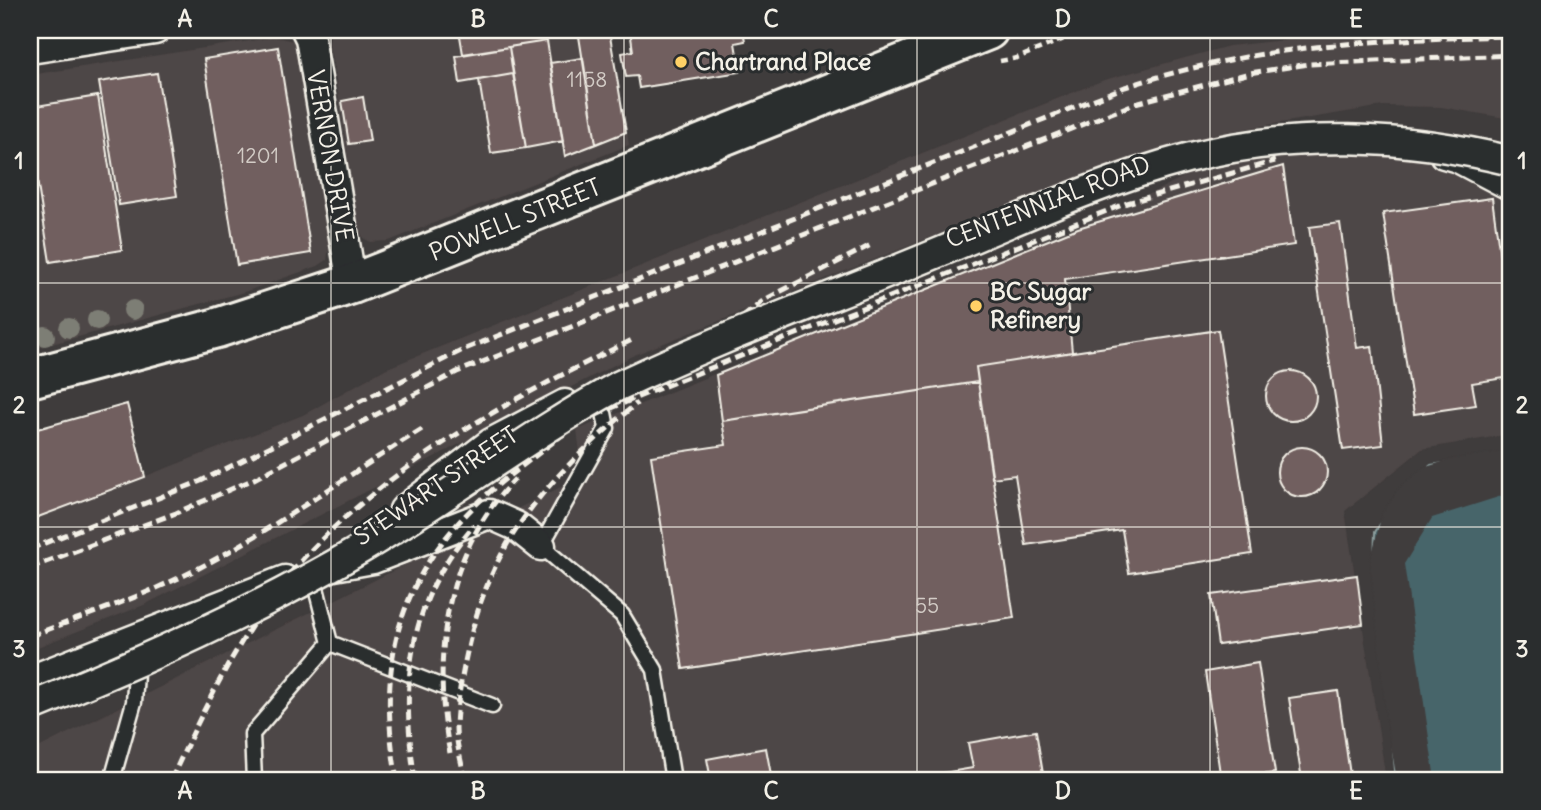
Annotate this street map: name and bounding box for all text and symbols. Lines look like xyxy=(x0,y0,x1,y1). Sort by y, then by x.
text: A xyxy=(178,4,193,33)
text: B xyxy=(470,4,486,33)
text: C xyxy=(763,4,779,33)
text: D xyxy=(1055,4,1071,33)
text: E xyxy=(1349,4,1363,33)
place label: Chartrand Place xyxy=(695,46,871,76)
marker: Chartrand Place xyxy=(673,54,689,70)
house number: 1158 xyxy=(567,66,607,93)
street label: VERNON DRIVE xyxy=(301,68,361,244)
house number: 1201 xyxy=(237,142,279,169)
text: 1 xyxy=(14,146,24,175)
text: 1 xyxy=(1517,146,1527,175)
street label: CENTENNIAL ROAD xyxy=(941,148,1154,254)
street label: POWELL STREET xyxy=(424,171,605,267)
place label: BC Sugar Refinery xyxy=(990,276,1092,334)
marker: BC Sugar Refinery xyxy=(968,298,984,314)
text: 2 xyxy=(13,390,26,419)
text: 2 xyxy=(1516,390,1529,419)
street label: STEWART STREET xyxy=(348,419,523,551)
house number: 55 xyxy=(915,592,939,619)
text: 3 xyxy=(12,634,26,663)
text: 3 xyxy=(1515,634,1529,663)
text: A xyxy=(178,776,193,805)
text: B xyxy=(470,776,486,805)
text: C xyxy=(763,776,779,805)
text: D xyxy=(1055,776,1071,805)
text: E xyxy=(1349,776,1363,805)

